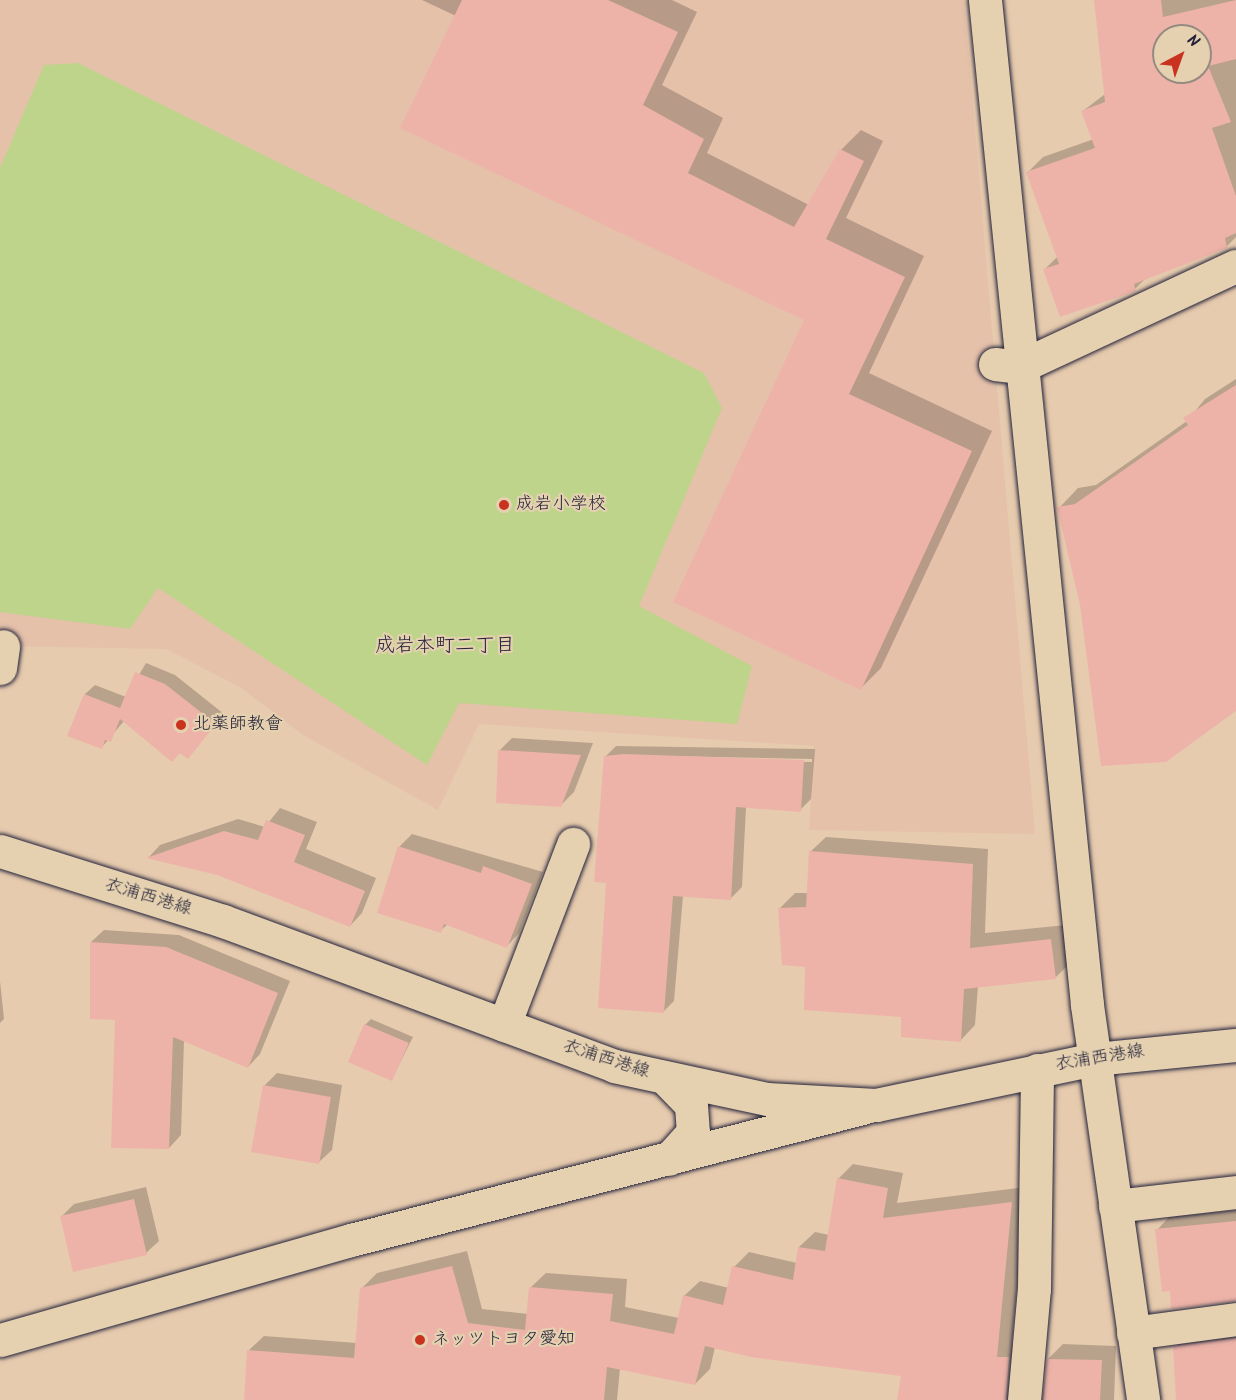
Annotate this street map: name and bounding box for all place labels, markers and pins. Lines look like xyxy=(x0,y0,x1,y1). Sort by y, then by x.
place label: 成岩小学校 xyxy=(516,494,606,516)
marker: 成岩小学校 xyxy=(497,498,511,512)
place label: 北薬師教會 xyxy=(193,714,283,736)
marker: 北薬師教會 xyxy=(174,718,188,732)
place label: ネッツトヨタ愛知 xyxy=(432,1329,576,1351)
marker: ネッツトヨタ愛知 xyxy=(413,1333,427,1347)

